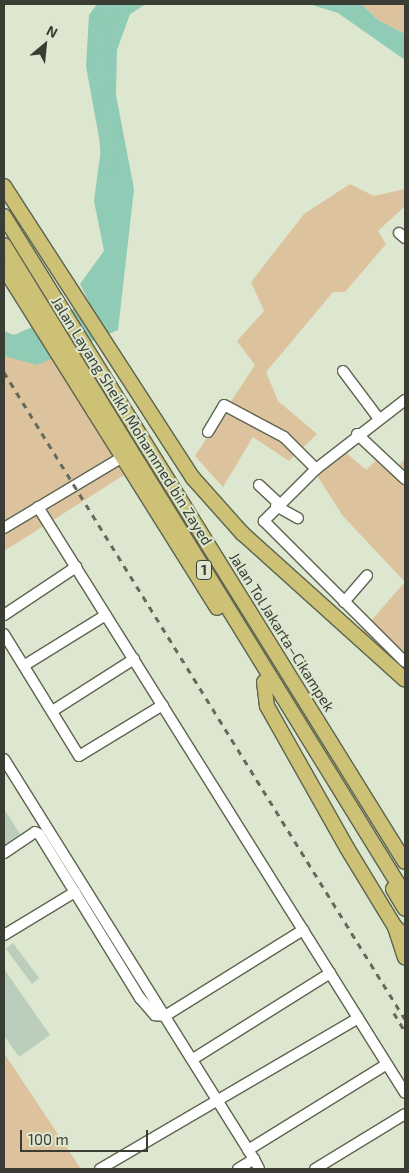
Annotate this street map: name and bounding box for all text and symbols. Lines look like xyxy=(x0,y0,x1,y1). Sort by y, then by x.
north arrow xyxy=(20,20,70,70)
text: N xyxy=(44,21,61,41)
street label: Jalan Layang Sheikh Mohammed bin Zayed xyxy=(48,293,216,549)
street label: Jalan Tol Jakarta–Cikampek xyxy=(225,549,339,715)
road number: 1 xyxy=(195,558,213,582)
scale bar xyxy=(22,1120,150,1152)
text: 100 m xyxy=(28,1130,69,1148)

